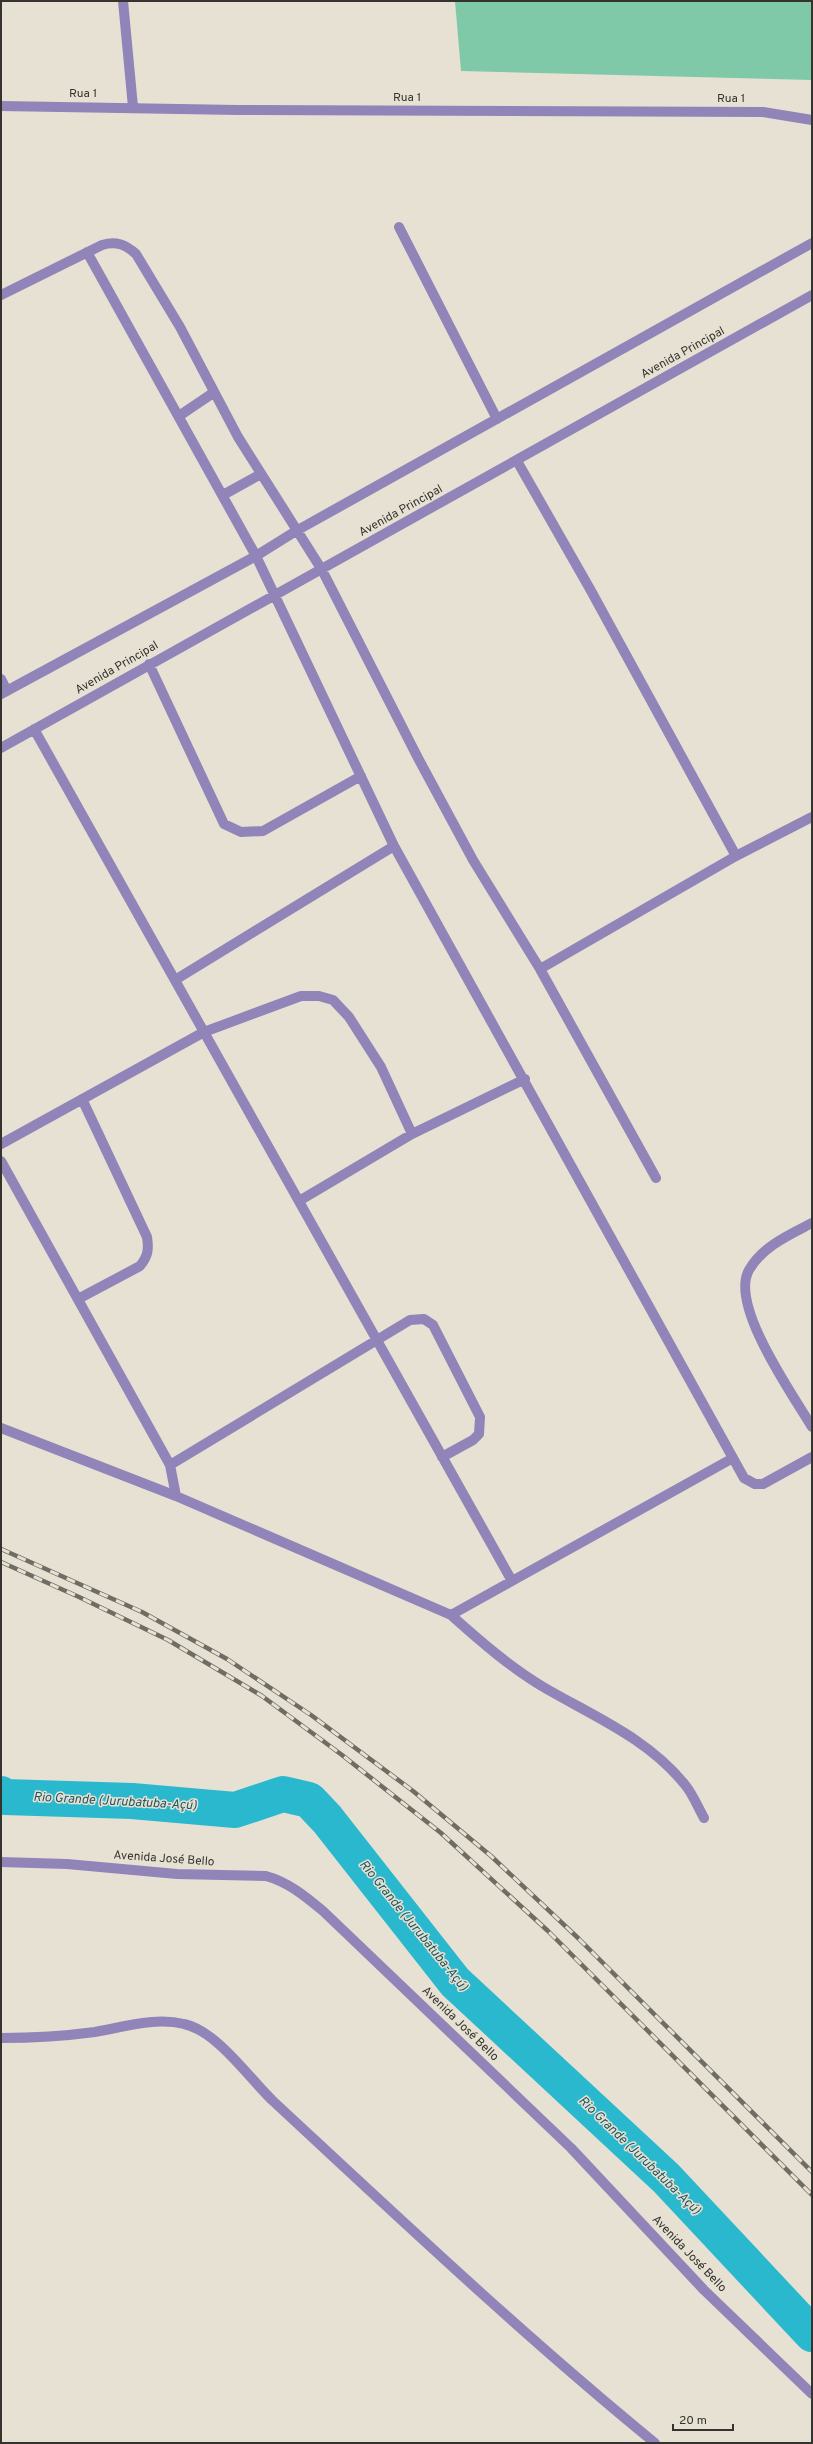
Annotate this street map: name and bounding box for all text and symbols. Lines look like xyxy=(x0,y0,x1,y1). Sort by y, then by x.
street label: Rua 1 xyxy=(69,86,97,102)
street label: Rua 1 xyxy=(393,90,421,106)
street label: Rua 1 xyxy=(717,91,745,107)
street label: Avenida Principal xyxy=(638,323,728,383)
street label: Avenida Principal xyxy=(356,481,446,541)
street label: Avenida Principal xyxy=(73,638,161,698)
water label: Rio Grande (Jurubatuba-Açú) xyxy=(33,1790,198,1814)
street label: Avenida José Bello xyxy=(113,1847,215,1871)
water label: Rio Grande (Jurubatuba-Açú) xyxy=(355,1857,471,1995)
street label: Avenida José Bello xyxy=(418,1983,502,2065)
water label: Rio Grande (Jurubatuba-Açú) xyxy=(574,2093,704,2219)
street label: Avenida José Bello xyxy=(648,2212,730,2296)
scale bar xyxy=(673,2406,733,2432)
text: 20 m xyxy=(679,2413,707,2429)

